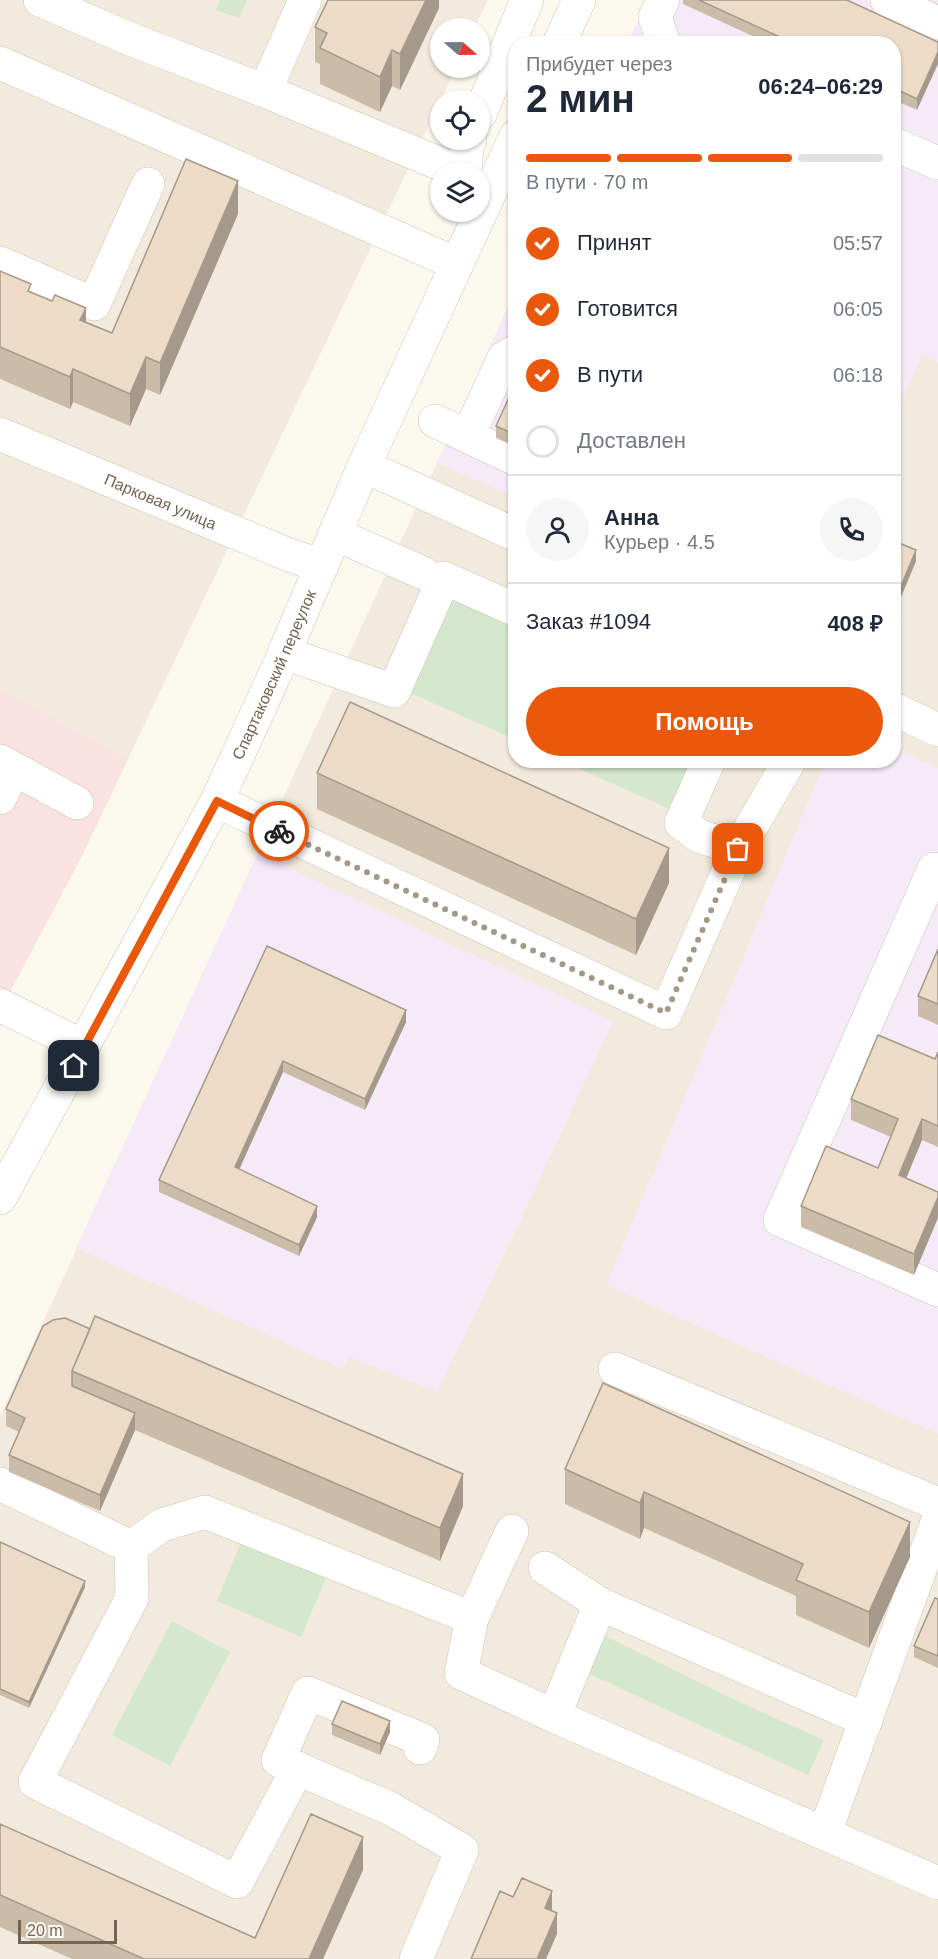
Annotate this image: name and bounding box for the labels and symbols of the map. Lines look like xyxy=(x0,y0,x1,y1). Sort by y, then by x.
north arrow xyxy=(430,18,490,78)
street label: Парковая улица xyxy=(102,470,219,532)
street label: Спартаковский переулок xyxy=(229,586,319,762)
courier xyxy=(249,801,309,861)
pin xyxy=(712,823,763,874)
pin xyxy=(48,1040,99,1091)
scale bar xyxy=(18,1917,117,1944)

